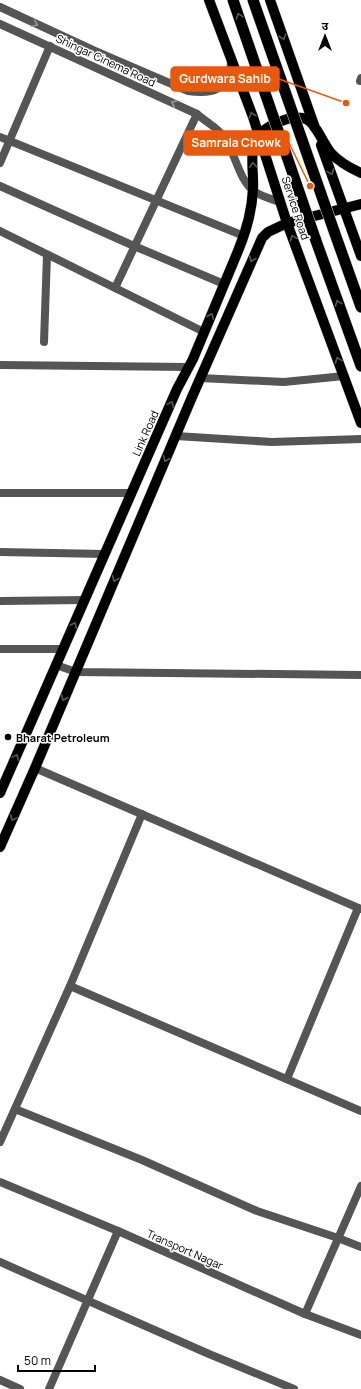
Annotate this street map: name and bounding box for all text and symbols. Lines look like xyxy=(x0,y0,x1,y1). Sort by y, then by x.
one-way arrow xyxy=(235,12,243,19)
north arrow xyxy=(305,16,345,56)
text: उ xyxy=(322,18,329,33)
one-way arrow xyxy=(31,19,39,27)
street label: Shingar Cinema Road xyxy=(54,30,158,90)
one-way arrow xyxy=(278,33,287,40)
callout: Gurdwara Sahib xyxy=(171,67,279,91)
text: Gurdwara Sahib xyxy=(179,70,271,87)
one-way arrow xyxy=(170,100,178,108)
one-way arrow xyxy=(249,111,257,118)
callout: Samrala Chowk xyxy=(184,131,289,155)
text: Samrala Chowk xyxy=(191,134,281,151)
one-way arrow xyxy=(249,162,257,168)
one-way arrow xyxy=(327,169,335,176)
street label: Service Road xyxy=(279,174,313,242)
one-way arrow xyxy=(289,235,297,242)
one-way arrow xyxy=(249,254,257,262)
one-way arrow xyxy=(335,299,343,306)
one-way arrow xyxy=(206,312,214,320)
one-way arrow xyxy=(334,357,343,364)
one-way arrow xyxy=(166,400,174,408)
street label: Link Road xyxy=(128,408,162,458)
one-way arrow xyxy=(163,455,171,462)
one-way arrow xyxy=(112,574,120,582)
one-way arrow xyxy=(69,622,77,629)
one-way arrow xyxy=(61,695,69,702)
place label: Bharat Petroleum xyxy=(16,730,110,745)
marker: Bharat Petroleum xyxy=(3,732,13,742)
one-way arrow xyxy=(11,754,19,761)
one-way arrow xyxy=(10,813,18,821)
street label: Transport Nagar xyxy=(144,1225,226,1273)
scale bar xyxy=(18,1347,95,1373)
text: 50 m xyxy=(24,1352,51,1369)

